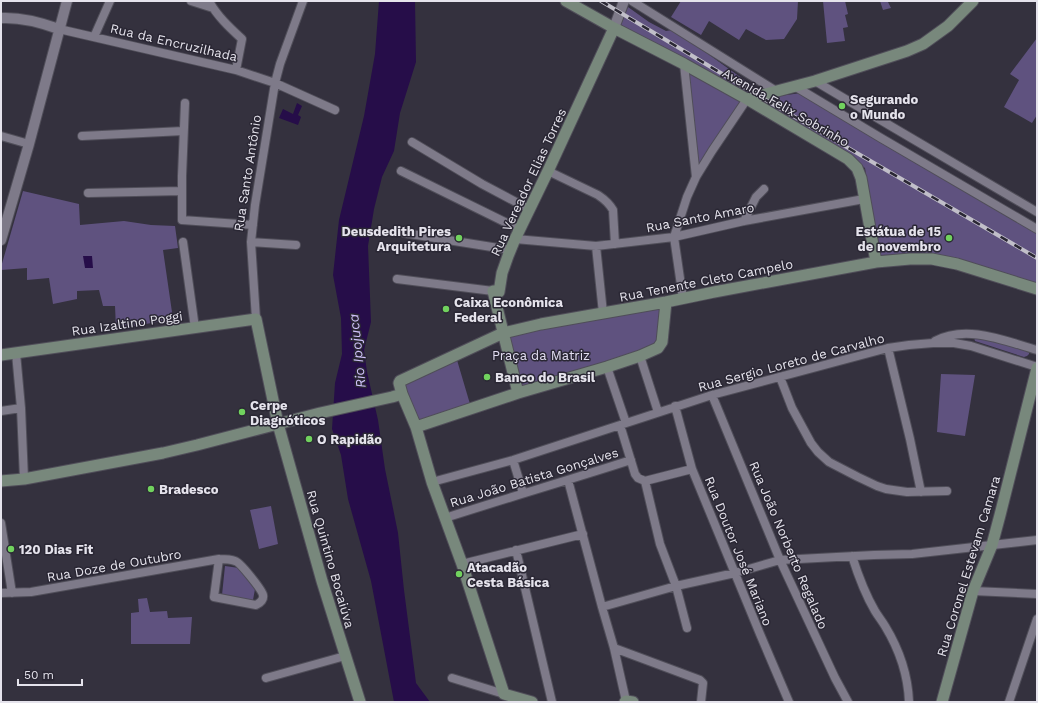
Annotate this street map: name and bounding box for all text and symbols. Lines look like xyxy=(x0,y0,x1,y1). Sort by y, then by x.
street label: Rua da Encruzilhada xyxy=(109,21,239,65)
street label: Avenida Felix Sobrinho xyxy=(720,65,852,150)
place label: Segurando o Mundo xyxy=(850,92,918,122)
marker: Segurando o Mundo xyxy=(837,101,847,111)
street label: Rua Vereador Elias Torres xyxy=(488,106,569,258)
street label: Rua Santo Antônio xyxy=(231,114,264,232)
street label: Rua Santo Amaro xyxy=(645,200,756,235)
place label: Deusdedith Pires Arquitetura xyxy=(342,224,451,254)
place label: Estátua de 15 de novembro xyxy=(855,224,941,254)
marker: Deusdedith Pires Arquitetura xyxy=(454,233,464,243)
marker: Estátua de 15 de novembro xyxy=(944,233,954,243)
street label: Rua Tenente Cleto Campelo xyxy=(618,256,794,305)
place label: Caixa Econômica Federal xyxy=(454,295,563,325)
marker: Caixa Econômica Federal xyxy=(441,304,451,314)
street label: Rua Izaltino Poggi xyxy=(71,308,184,339)
water label: Rio Ipojuca xyxy=(345,313,369,389)
street label: Rua Sergio Loreto de Carvalho xyxy=(696,330,886,395)
park label: Praça da Matriz xyxy=(492,348,590,363)
place label: Banco do Brasil xyxy=(495,370,596,385)
marker: Banco do Brasil xyxy=(482,372,492,382)
place label: Cerpe Diagnóticos xyxy=(250,398,325,428)
marker: Cerpe Diagnóticos xyxy=(237,407,247,417)
place label: O Rapidão xyxy=(317,432,382,447)
marker: O Rapidão xyxy=(304,434,314,444)
street label: Rua João Batista Gonçalves xyxy=(448,445,620,510)
street label: Rua João Norberto Regalado xyxy=(746,459,831,631)
street label: Rua Coronel Estevam Camara xyxy=(934,473,1003,658)
street label: Rua Doutor José Mariano xyxy=(702,474,775,628)
place label: Bradesco xyxy=(159,482,219,497)
marker: Bradesco xyxy=(146,484,156,494)
street label: Rua Quintino Bocaiúva xyxy=(304,488,358,630)
place label: 120 Dias Fit xyxy=(19,542,93,557)
marker: 120 Dias Fit xyxy=(6,544,16,554)
street label: Rua Doze de Outubro xyxy=(46,546,183,585)
place label: Atacadão Cesta Básica xyxy=(467,560,550,590)
marker: Atacadão Cesta Básica xyxy=(454,569,464,579)
scale bar xyxy=(18,661,82,687)
text: 50 m xyxy=(24,668,54,682)

